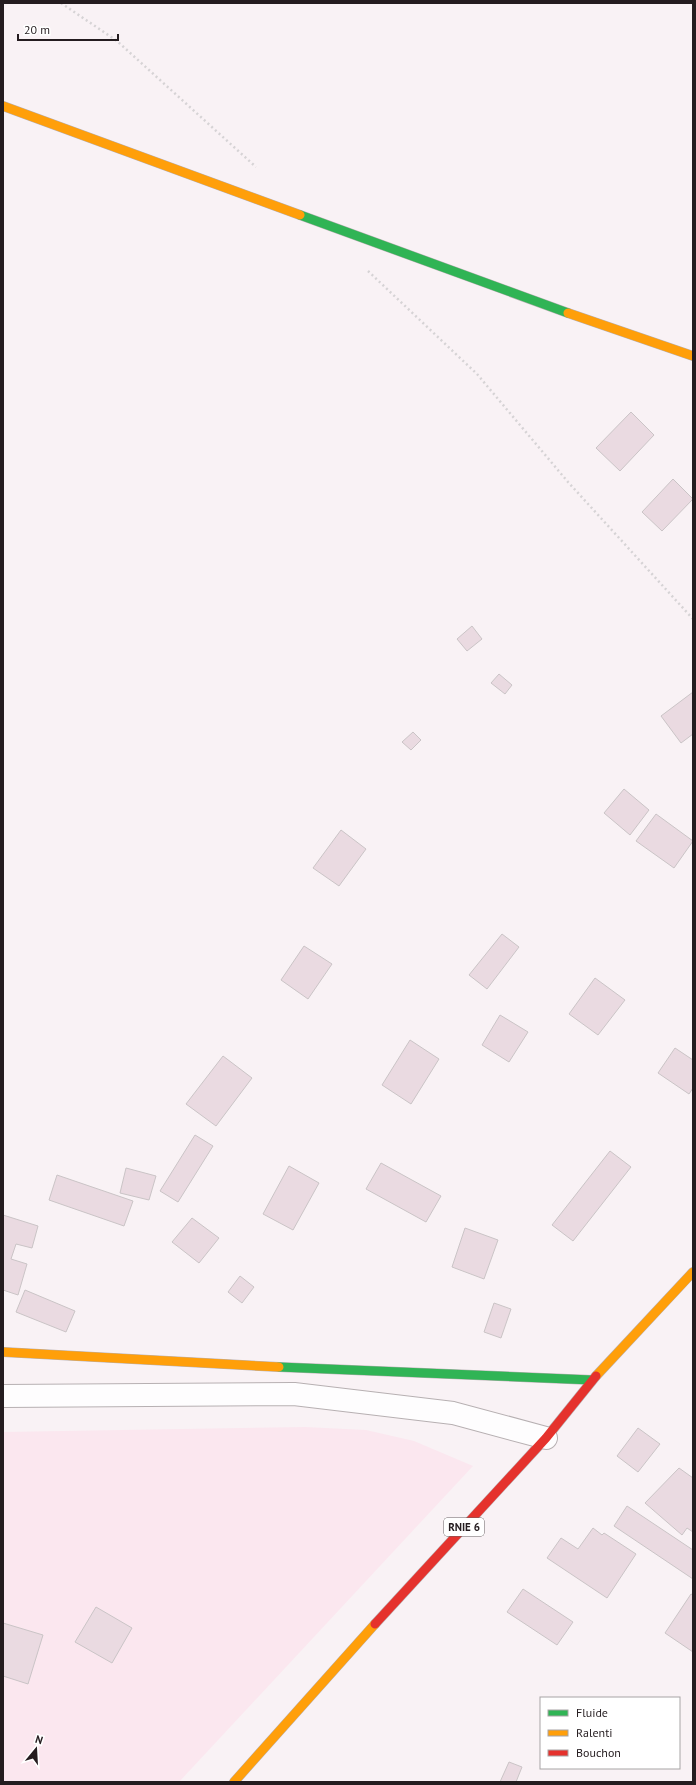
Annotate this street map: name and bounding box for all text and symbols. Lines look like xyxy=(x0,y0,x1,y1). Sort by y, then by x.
scale bar xyxy=(18,16,118,42)
text: 20 m xyxy=(24,22,50,37)
road number: RNIE 6 xyxy=(444,1518,484,1536)
legend xyxy=(540,1697,680,1769)
text: Fluide xyxy=(576,1705,608,1720)
text: Ralenti xyxy=(576,1725,612,1740)
north arrow xyxy=(16,1729,56,1769)
text: N xyxy=(33,1732,45,1747)
text: Bouchon xyxy=(576,1745,621,1760)

